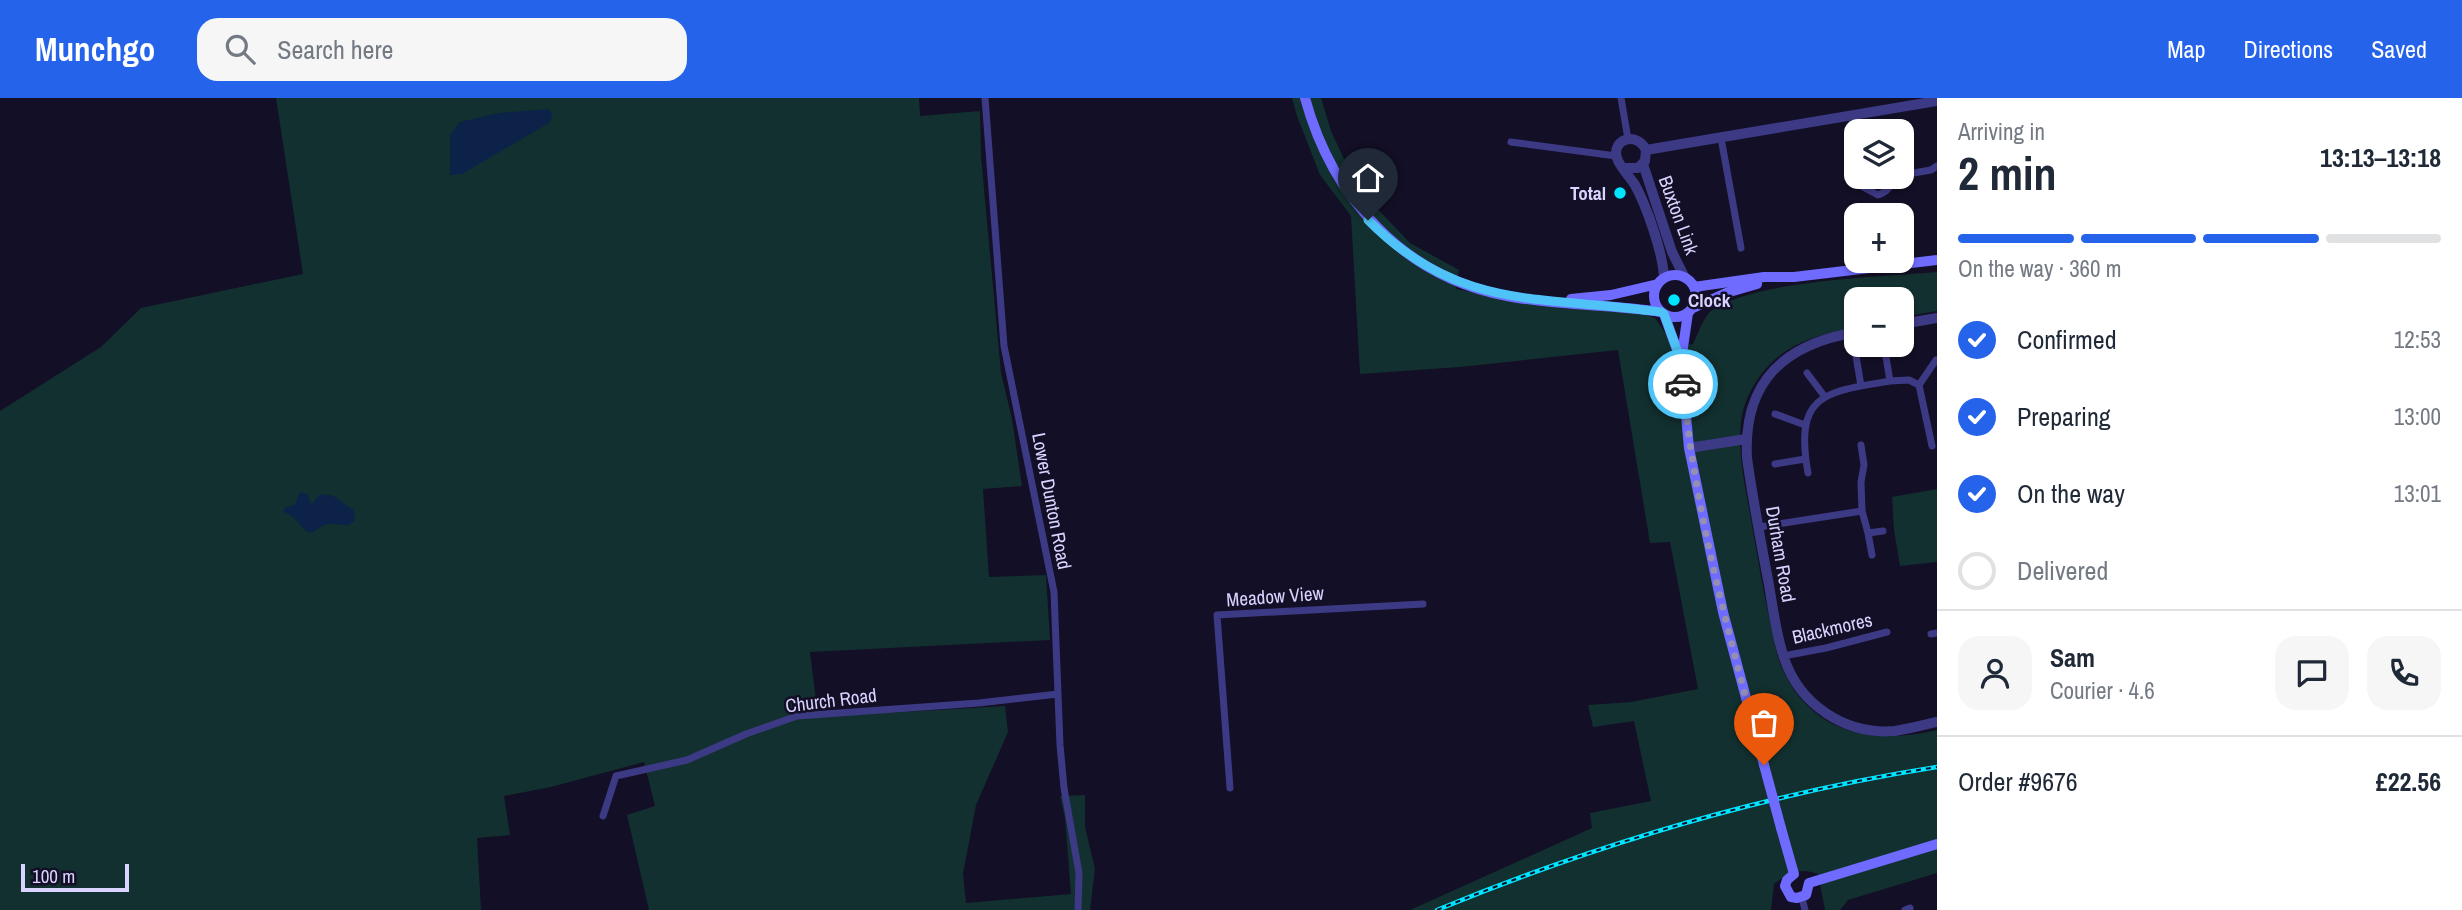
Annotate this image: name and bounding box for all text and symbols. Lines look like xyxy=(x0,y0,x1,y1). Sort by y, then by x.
search box xyxy=(197,18,687,81)
text: Munchgo xyxy=(35,27,155,71)
icon: search xyxy=(221,30,259,68)
text: Search here xyxy=(277,32,393,67)
text: Map xyxy=(2167,33,2205,65)
text: Directions xyxy=(2243,33,2333,65)
text: Saved xyxy=(2371,33,2427,65)
text: Arriving in xyxy=(1958,116,2045,147)
map controls xyxy=(1844,119,1914,357)
button: layers xyxy=(1844,119,1914,189)
text: 13:13–13:18 xyxy=(2320,140,2441,175)
text: 2 min xyxy=(1958,142,2057,204)
pin xyxy=(1338,148,1398,220)
icon: home xyxy=(1349,159,1387,197)
street label: Buxton Link xyxy=(1653,172,1705,258)
place label: Total xyxy=(1570,180,1606,206)
marker: Total xyxy=(1612,185,1628,201)
button: + xyxy=(1844,203,1914,273)
text: On the way · 360 m xyxy=(1958,253,2122,284)
place label: Clock xyxy=(1688,287,1731,313)
button: − xyxy=(1844,287,1914,357)
marker: Clock xyxy=(1666,292,1682,308)
icon: check xyxy=(1958,321,1996,359)
text: Confirmed xyxy=(2017,322,2117,357)
text: 12:53 xyxy=(2394,324,2441,355)
courier xyxy=(1648,349,1718,419)
icon: car xyxy=(1664,365,1702,403)
icon: check xyxy=(1958,398,1996,436)
text: Preparing xyxy=(2017,399,2111,434)
text: 13:00 xyxy=(2394,401,2441,432)
street label: Lower Dunton Road xyxy=(1026,431,1078,571)
icon: check xyxy=(1958,475,1996,513)
text: On the way xyxy=(2017,476,2125,511)
text: 13:01 xyxy=(2394,478,2441,509)
street label: Durham Road xyxy=(1760,504,1802,604)
text: Delivered xyxy=(2017,553,2108,588)
street label: Meadow View xyxy=(1225,580,1325,612)
street label: Blackmores xyxy=(1789,606,1875,650)
button: person xyxy=(1958,636,2032,710)
button: chat xyxy=(2275,636,2349,710)
button: phone xyxy=(2367,636,2441,710)
text: Sam xyxy=(2050,640,2095,675)
text: Courier · 4.6 xyxy=(2050,675,2155,706)
street label: Church Road xyxy=(784,682,878,718)
pin xyxy=(1734,693,1794,765)
icon: bag xyxy=(1745,704,1783,742)
text: Order #9676 xyxy=(1958,764,2078,799)
text: £22.56 xyxy=(2376,764,2441,799)
scale bar xyxy=(21,861,130,893)
text: 100 m xyxy=(32,863,75,889)

